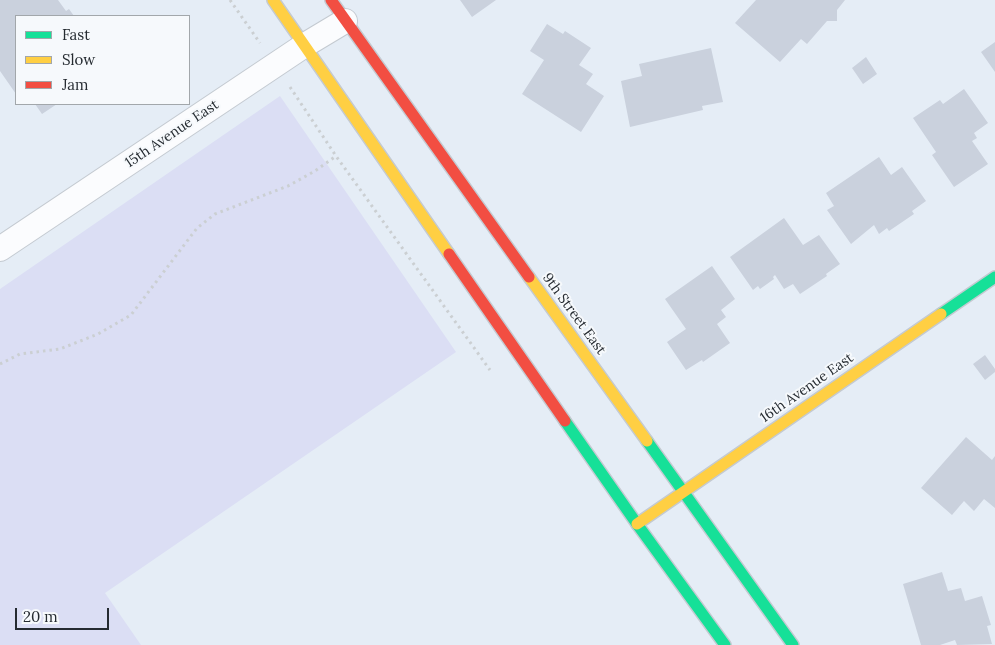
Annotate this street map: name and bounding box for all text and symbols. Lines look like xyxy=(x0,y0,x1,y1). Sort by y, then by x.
legend xyxy=(15,15,190,105)
text: Fast xyxy=(62,25,90,44)
text: Slow xyxy=(62,50,95,69)
text: Jam xyxy=(62,75,89,94)
street label: 15th Avenue East xyxy=(122,96,222,172)
street label: 9th Street East xyxy=(539,270,609,358)
street label: 16th Avenue East xyxy=(757,350,857,426)
scale bar xyxy=(18,598,111,630)
text: 20 m xyxy=(23,607,58,626)

